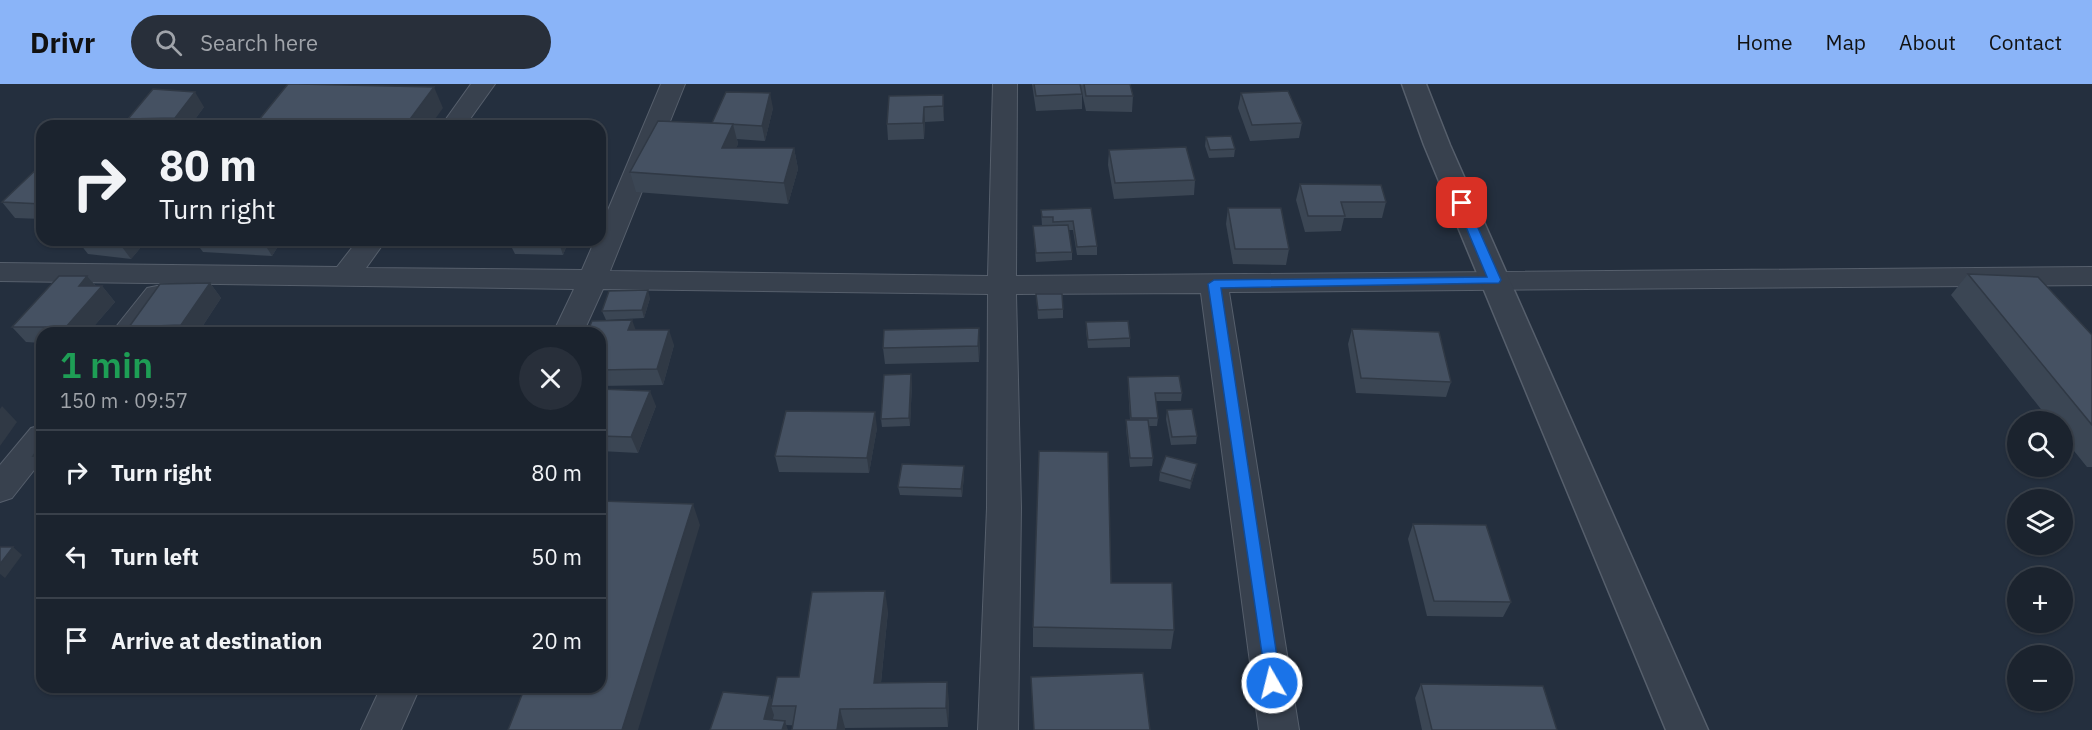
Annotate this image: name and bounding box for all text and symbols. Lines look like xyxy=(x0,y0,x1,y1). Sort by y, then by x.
search box xyxy=(131,15,551,69)
text: Drivr xyxy=(30,24,95,61)
icon: search xyxy=(152,26,185,59)
text: Search here xyxy=(200,28,318,57)
text: Home xyxy=(1736,28,1793,56)
text: Map xyxy=(1826,28,1866,56)
text: About xyxy=(1899,28,1956,56)
text: Contact xyxy=(1989,28,2062,56)
text: 80 m xyxy=(159,138,257,193)
icon: right xyxy=(60,144,138,222)
pin xyxy=(1436,177,1487,228)
icon: arrive xyxy=(1445,186,1478,219)
text: Turn right xyxy=(159,191,276,226)
text: 1 min xyxy=(60,341,153,388)
button: close xyxy=(519,347,582,410)
text: 150 m · 09:57 xyxy=(60,387,188,414)
map controls xyxy=(2007,411,2073,711)
button: search xyxy=(2007,411,2073,477)
icon: right xyxy=(60,456,93,489)
text: Turn right xyxy=(111,458,212,487)
text: 80 m xyxy=(531,458,582,487)
button: layers xyxy=(2007,489,2073,555)
icon: left xyxy=(60,540,93,573)
text: Turn left xyxy=(111,542,199,571)
text: 50 m xyxy=(531,542,582,571)
button: + xyxy=(2007,567,2073,633)
icon: arrive xyxy=(60,624,93,657)
text: Arrive at destination xyxy=(111,626,322,655)
text: 20 m xyxy=(531,626,582,655)
button: − xyxy=(2007,645,2073,711)
position arrow xyxy=(1240,651,1304,715)

